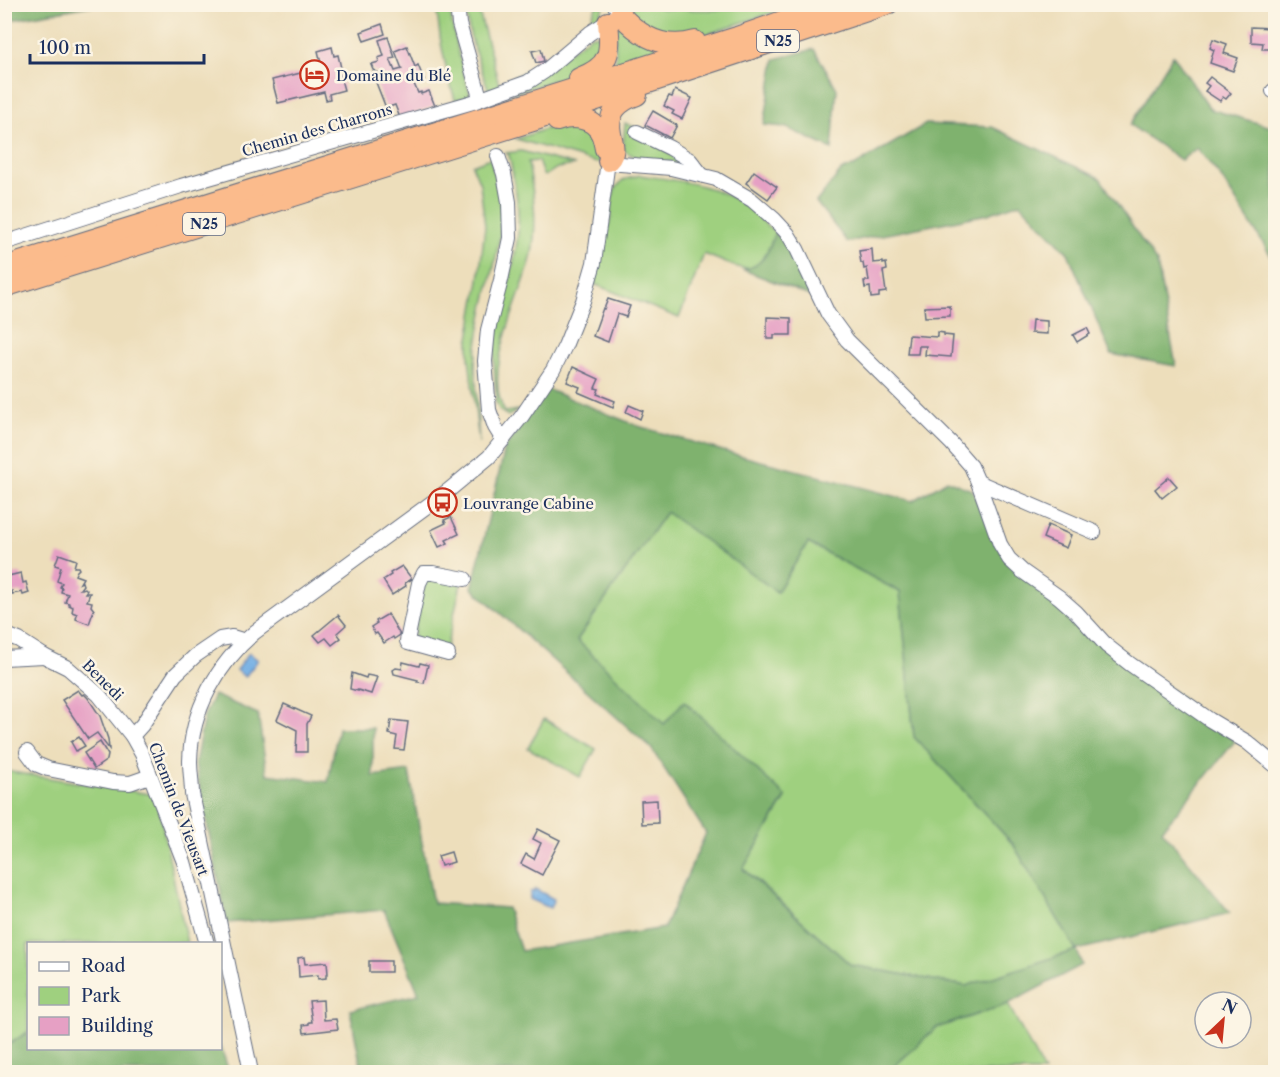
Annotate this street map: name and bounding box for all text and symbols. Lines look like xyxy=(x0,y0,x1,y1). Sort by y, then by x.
scale bar xyxy=(30,27,204,65)
road number: N25 xyxy=(757,30,799,52)
text: 100 m xyxy=(39,37,91,59)
hotel icon: Domaine du Blé xyxy=(299,59,331,91)
place label: Domaine du Blé xyxy=(336,66,451,85)
street label: Chemin des Charrons xyxy=(240,99,394,161)
road number: N25 xyxy=(183,213,225,235)
bus stop icon: Louvrange Cabine xyxy=(426,487,458,519)
place label: Louvrange Cabine xyxy=(463,494,594,513)
street label: Benedi xyxy=(78,655,128,705)
street label: Chemin de Vieusart xyxy=(145,740,213,879)
legend xyxy=(27,942,222,1050)
text: Road xyxy=(81,955,126,977)
text: Park xyxy=(81,985,122,1007)
north arrow xyxy=(1193,990,1253,1050)
text: N xyxy=(1219,994,1240,1019)
text: Building xyxy=(81,1015,153,1037)

